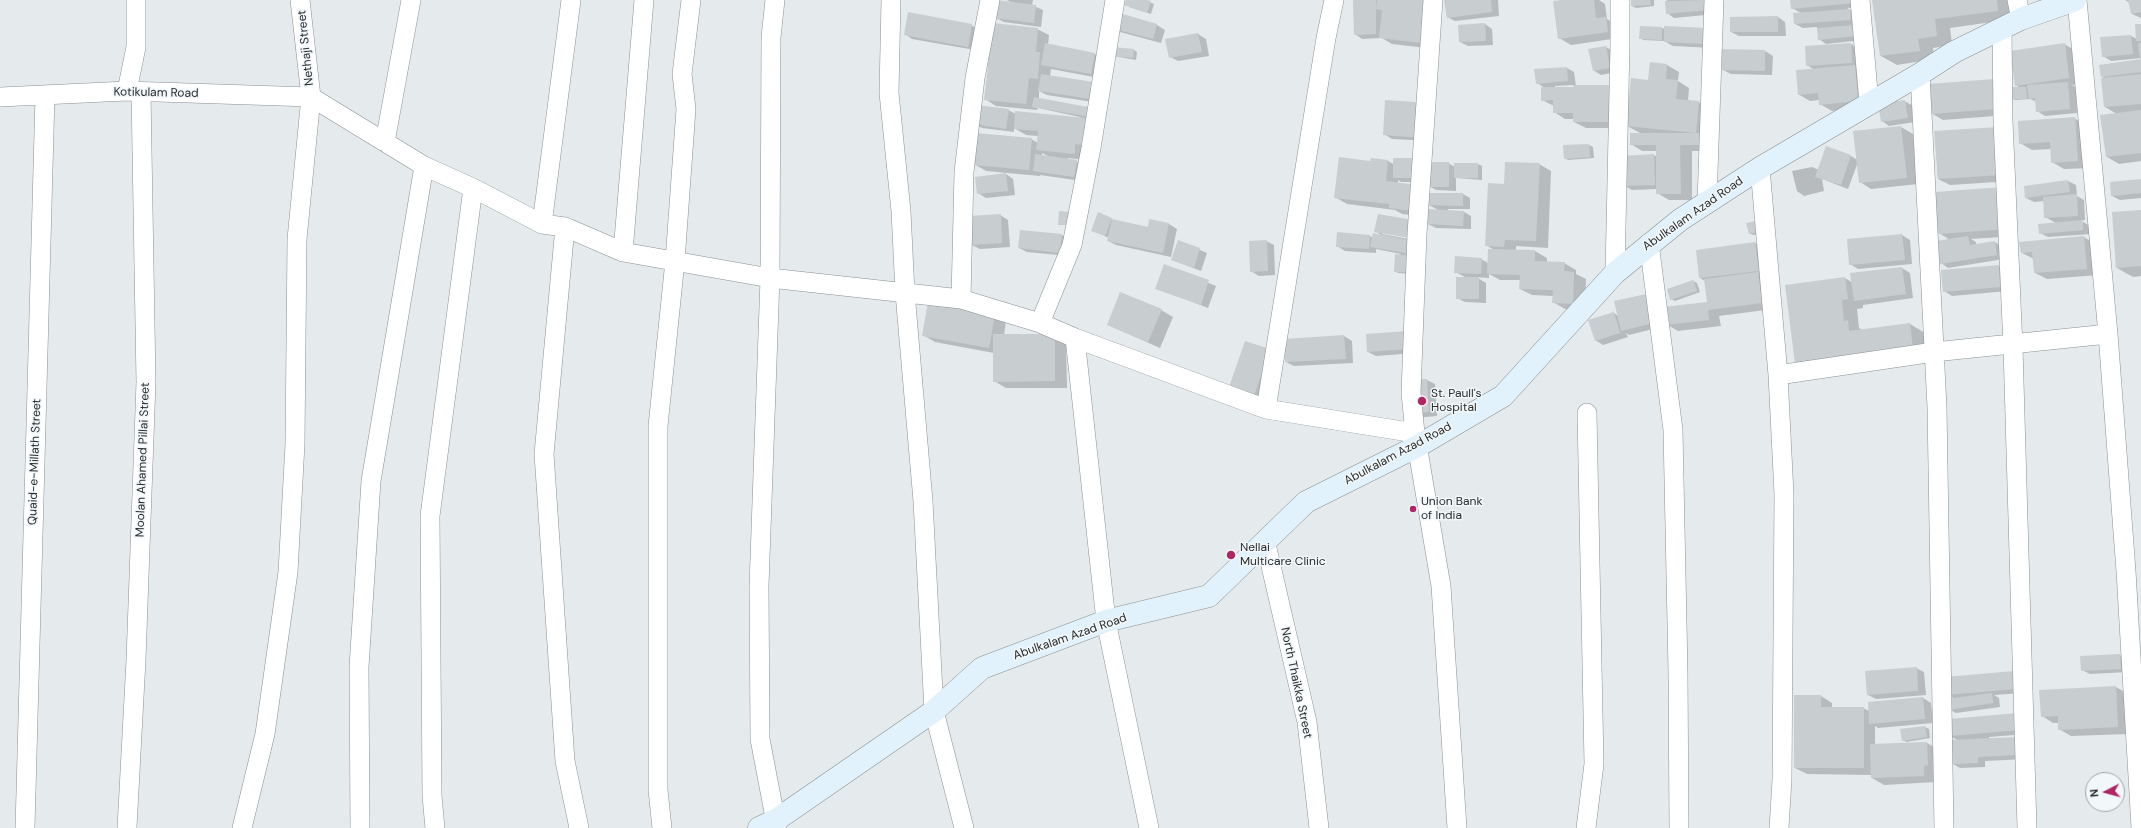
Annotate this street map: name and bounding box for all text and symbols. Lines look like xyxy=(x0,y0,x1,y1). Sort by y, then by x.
street label: Nethaji Street xyxy=(295,9,317,87)
street label: Kotikulam Road xyxy=(113,85,199,101)
street label: Abulkalam Azad Road xyxy=(1640,174,1746,254)
street label: Moolan Ahamed Pillai Street xyxy=(133,382,153,538)
place label: St. Paull's Hospital xyxy=(1431,387,1482,415)
marker: St. Paull's Hospital xyxy=(1416,395,1428,407)
street label: Quaid-e-Millath Street xyxy=(26,399,44,525)
street label: Abulkalam Azad Road xyxy=(1342,420,1454,488)
place label: Union Bank of India xyxy=(1421,495,1483,523)
marker: Union Bank of India xyxy=(1408,504,1418,514)
place label: Nellai Multicare Clinic xyxy=(1240,541,1326,569)
marker: Nellai Multicare Clinic xyxy=(1225,549,1237,561)
street label: Abulkalam Azad Road xyxy=(1011,611,1129,663)
street label: North Thaikka Street xyxy=(1277,626,1315,740)
north arrow xyxy=(2085,772,2125,812)
text: N xyxy=(2087,788,2101,798)

